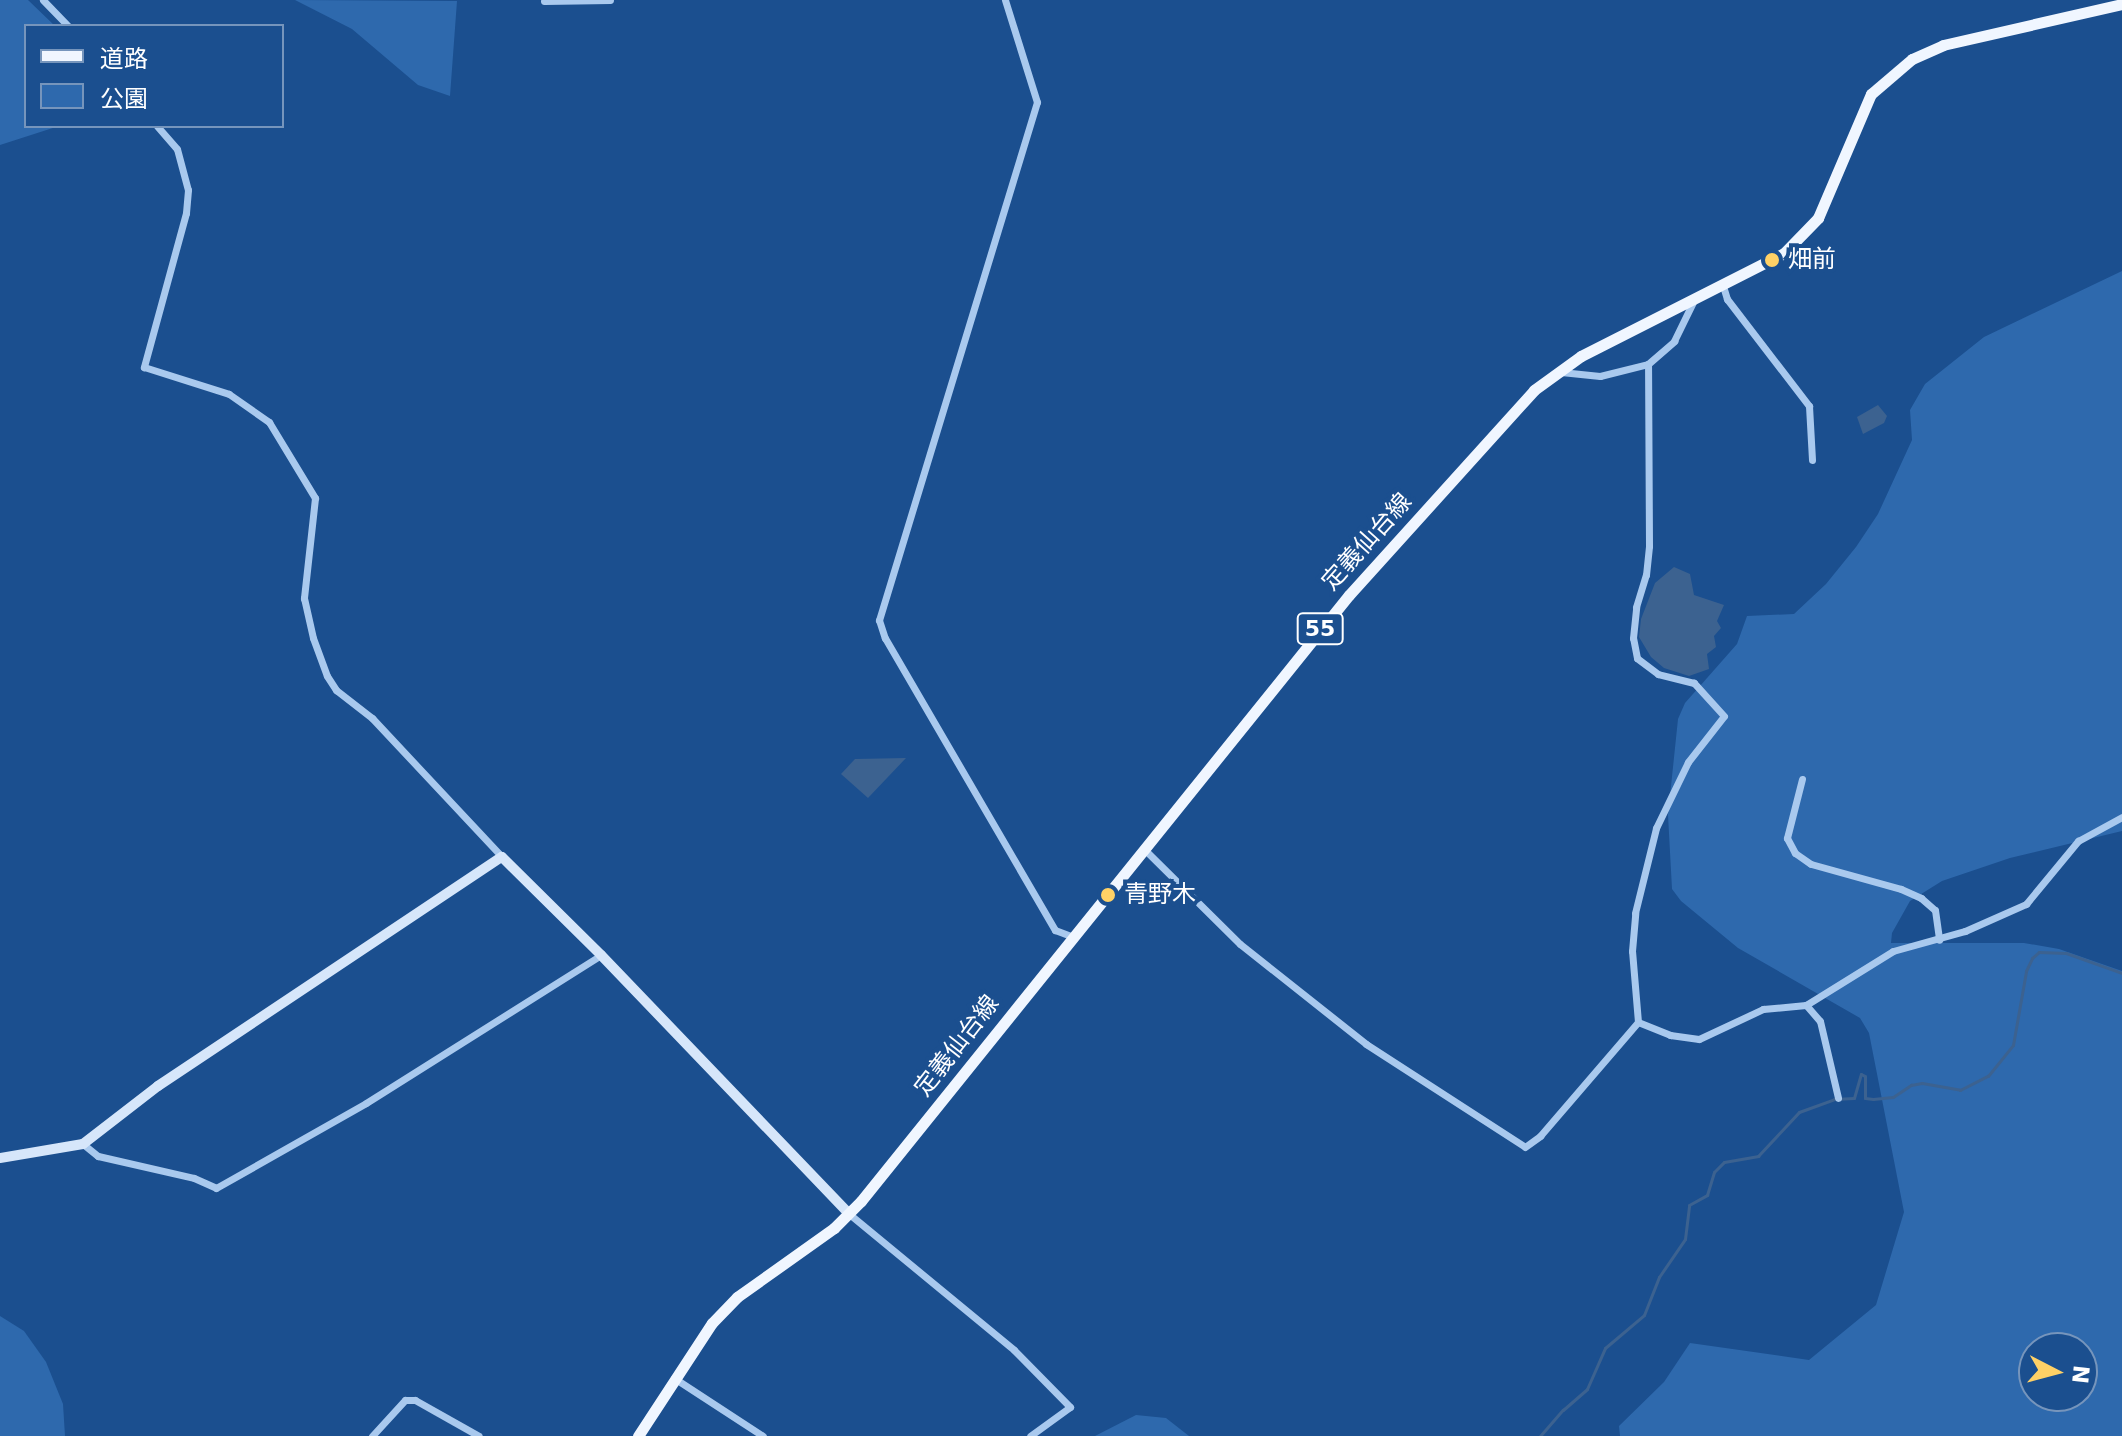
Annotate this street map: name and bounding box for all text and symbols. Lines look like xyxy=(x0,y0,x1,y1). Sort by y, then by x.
legend xyxy=(24,24,284,128)
text: 道路 xyxy=(100,45,148,73)
text: 公園 xyxy=(100,85,148,113)
place label: 畑前 xyxy=(1788,246,1836,274)
marker: 畑前 xyxy=(1763,251,1781,269)
street label: 定義仙台線 xyxy=(1316,488,1418,596)
road number: 55 xyxy=(1296,611,1344,647)
place label: 青野木 xyxy=(1124,881,1196,909)
marker: 青野木 xyxy=(1099,886,1117,904)
street label: 定義仙台線 xyxy=(909,990,1005,1102)
north arrow xyxy=(2018,1332,2098,1412)
text: N xyxy=(2067,1364,2094,1385)

